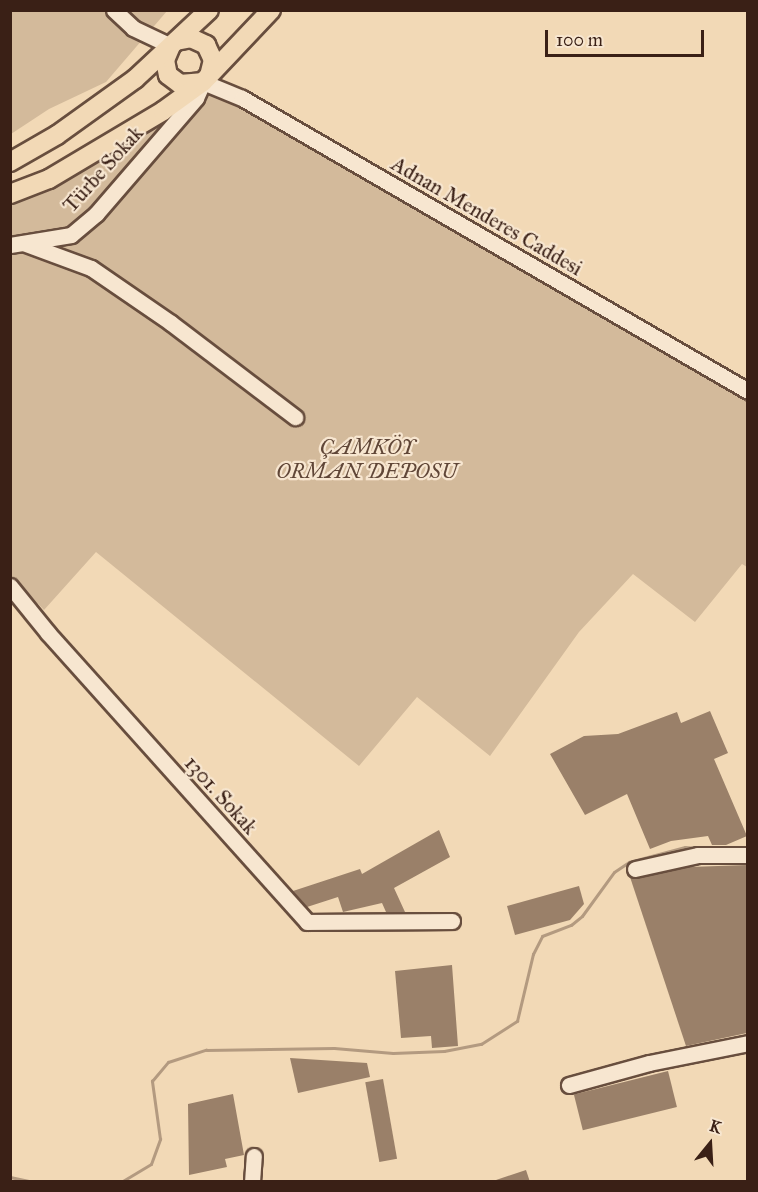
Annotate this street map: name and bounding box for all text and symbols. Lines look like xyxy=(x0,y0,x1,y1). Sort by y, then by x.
scale bar xyxy=(548,18,707,56)
text: 100 m xyxy=(556,29,603,51)
street label: Türbe Sokak xyxy=(58,120,148,218)
street label: Adnan Menderes Caddesi xyxy=(387,151,587,281)
park label: ÇAMKÖY ORMAN DEPOSU xyxy=(276,434,458,484)
street label: 1301. Sokak xyxy=(179,751,263,839)
north arrow xyxy=(680,1114,740,1174)
text: K xyxy=(707,1116,724,1137)

